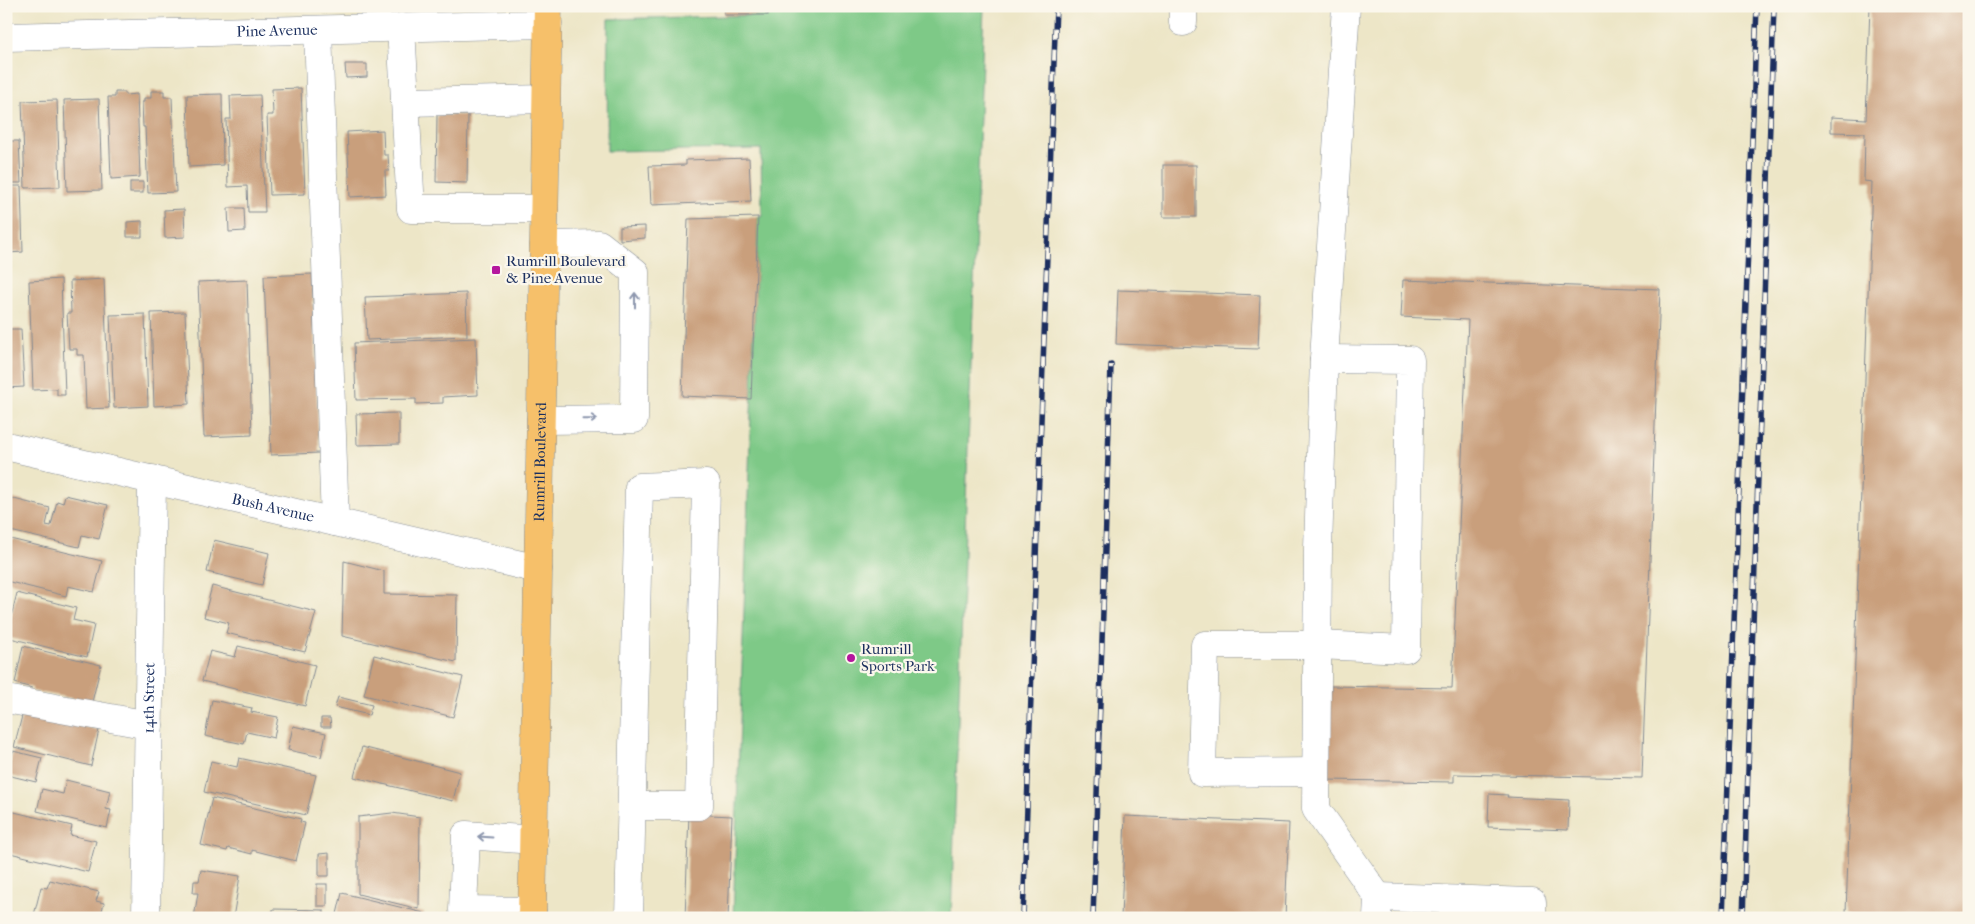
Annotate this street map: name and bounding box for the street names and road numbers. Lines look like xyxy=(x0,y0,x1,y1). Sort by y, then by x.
street label: Pine Avenue xyxy=(236,21,318,40)
street label: Rumrill Boulevard xyxy=(530,401,550,522)
street label: Bush Avenue xyxy=(230,490,316,526)
street label: 14th Street xyxy=(140,662,158,734)

